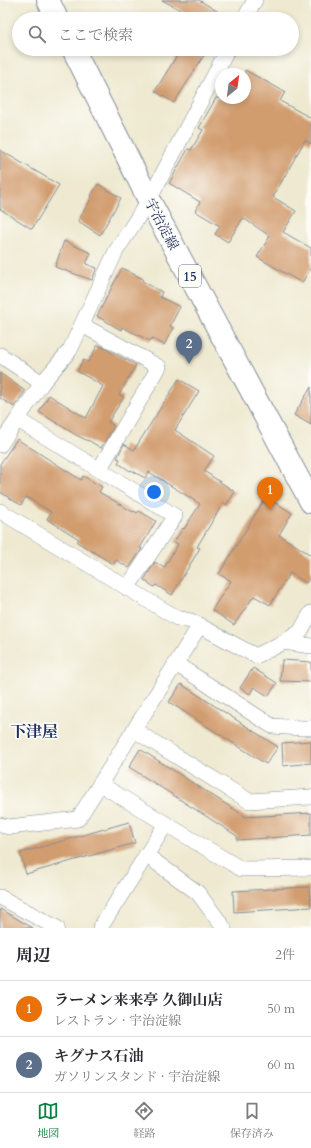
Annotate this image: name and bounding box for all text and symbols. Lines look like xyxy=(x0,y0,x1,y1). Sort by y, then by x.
search box xyxy=(12,12,299,56)
icon: search xyxy=(26,23,48,45)
text: ここで検索 xyxy=(58,25,133,45)
north arrow xyxy=(215,68,251,104)
street label: 宇治淀線 xyxy=(140,195,183,253)
road number: 15 xyxy=(179,265,201,287)
pin: 2 xyxy=(176,331,202,364)
pin: 1 xyxy=(257,477,283,510)
your location xyxy=(144,482,164,502)
district label: 下津屋 xyxy=(10,721,58,743)
text: 周辺 xyxy=(16,944,50,967)
text: 2件 xyxy=(275,946,295,964)
text: ラーメン来来亭 久御山店 xyxy=(54,990,222,1010)
text: 1 xyxy=(26,1000,32,1018)
text: 50 m xyxy=(267,1000,295,1018)
text: レストラン · 宇治淀線 xyxy=(54,1012,181,1030)
text: キグナス石油 xyxy=(54,1046,143,1066)
text: 2 xyxy=(26,1056,32,1074)
text: 60 m xyxy=(267,1056,295,1074)
text: ガソリンスタンド · 宇治淀線 xyxy=(54,1068,220,1086)
tab: 地図 xyxy=(37,1100,59,1141)
tab: 経路 xyxy=(133,1100,155,1141)
tab: 保存済み xyxy=(230,1100,274,1141)

